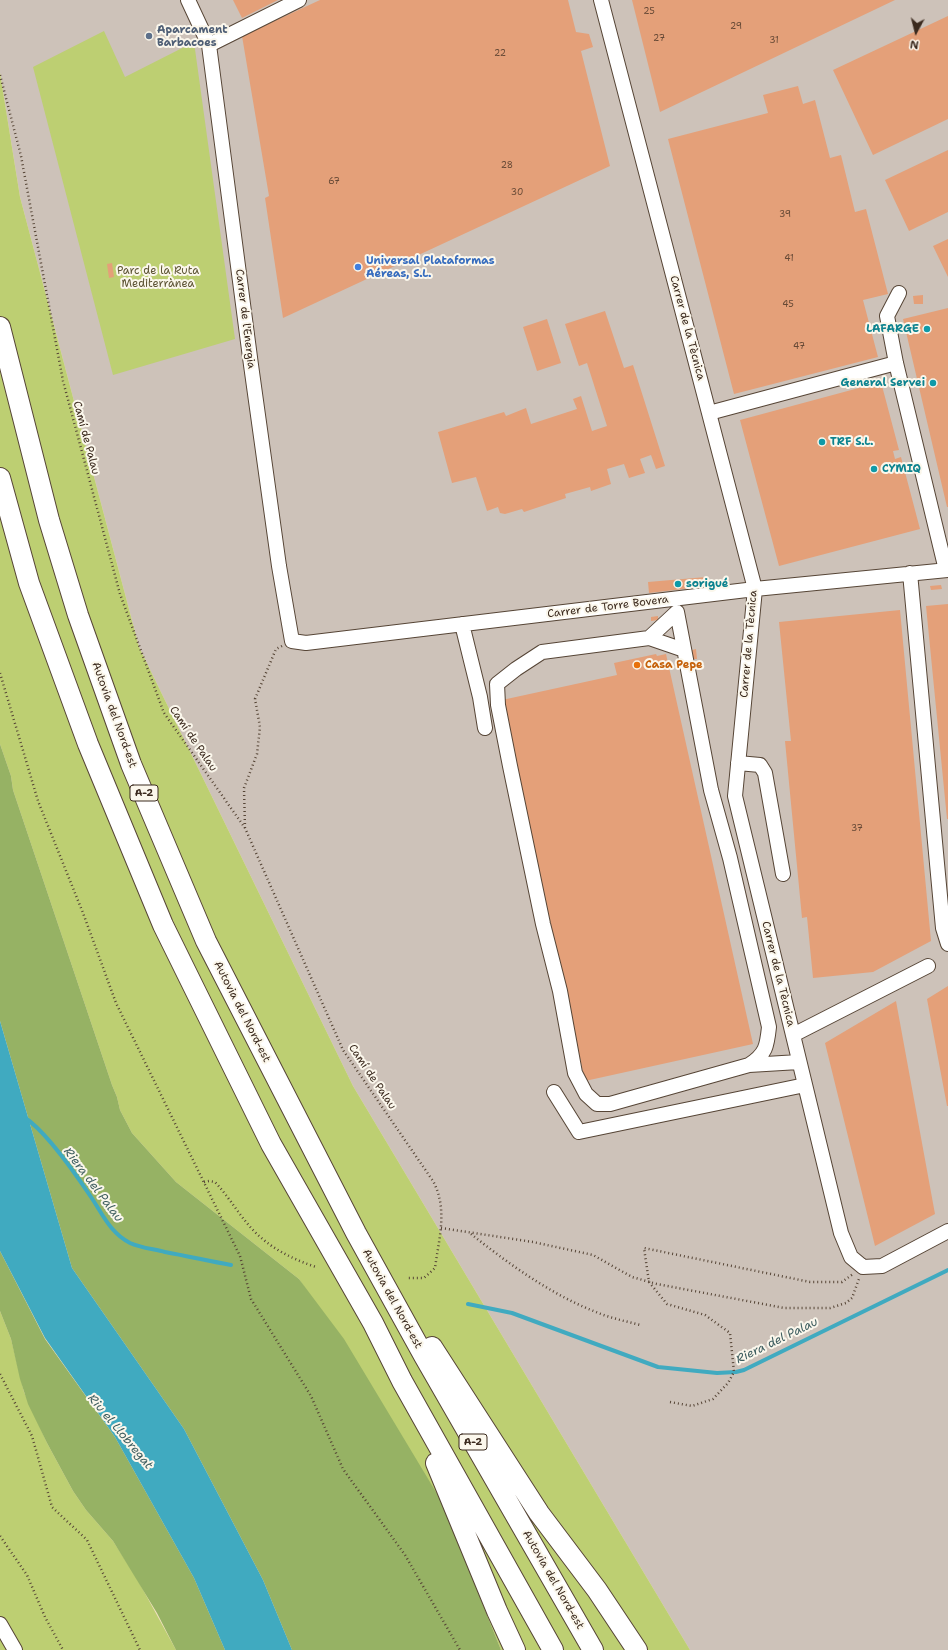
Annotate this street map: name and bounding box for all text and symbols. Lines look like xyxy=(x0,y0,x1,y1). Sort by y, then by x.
house number: 25 xyxy=(643,7,655,17)
north arrow xyxy=(896,12,936,52)
house number: 29 xyxy=(730,22,742,32)
place label: Aparcament Barbacoes xyxy=(157,23,228,49)
marker: Aparcament Barbacoes xyxy=(144,31,154,41)
house number: 27 xyxy=(653,34,665,44)
house number: 31 xyxy=(769,36,779,46)
text: N xyxy=(909,36,920,52)
house number: 22 xyxy=(494,49,506,59)
house number: 28 xyxy=(501,161,513,171)
house number: 67 xyxy=(328,177,340,187)
house number: 30 xyxy=(511,188,523,198)
house number: 39 xyxy=(779,210,791,220)
place label: Universal Plataformas Aéreas, S.L. xyxy=(366,254,495,280)
house number: 41 xyxy=(784,254,794,264)
marker: Universal Plataformas Aéreas, S.L. xyxy=(353,262,363,272)
park label: Parc de la Ruta Mediterrànea xyxy=(117,264,199,290)
street label: Carrer de l'Energia xyxy=(232,268,258,370)
street label: Carrer de la Tècnica xyxy=(667,274,707,382)
house number: 45 xyxy=(782,300,794,310)
place label: LAFARGE xyxy=(866,322,919,336)
marker: LAFARGE xyxy=(922,324,932,334)
house number: 47 xyxy=(793,342,805,352)
place label: General Servei xyxy=(841,376,925,390)
marker: General Servei xyxy=(928,378,938,388)
street label: Camí de Palau xyxy=(70,400,102,476)
place label: TRF S.L. xyxy=(830,435,874,449)
marker: TRF S.L. xyxy=(817,437,827,447)
place label: CYMIQ xyxy=(882,462,921,476)
marker: CYMIQ xyxy=(869,464,879,474)
place label: sorigué xyxy=(686,577,728,591)
marker: sorigué xyxy=(673,579,683,589)
street label: Carrer de la Tècnica xyxy=(738,590,760,698)
street label: Carrer de Torre Bovera xyxy=(547,593,669,621)
place label: Casa Pepe xyxy=(645,658,703,672)
street label: Autovia del Nord-est xyxy=(89,660,139,770)
marker: Casa Pepe xyxy=(632,660,642,670)
street label: Camí de Palau xyxy=(166,704,220,774)
road number: A-2 xyxy=(130,785,158,801)
house number: 37 xyxy=(851,824,863,834)
street label: Carrer de la Tècnica xyxy=(759,920,797,1028)
street label: Autovia del Nord-est xyxy=(211,959,273,1065)
street label: Camí de Palau xyxy=(345,1042,399,1112)
water label: Riera del Palau xyxy=(60,1145,126,1225)
street label: Autovia del Nord-est xyxy=(359,1247,425,1351)
water label: Riera del Palau xyxy=(734,1315,820,1367)
water label: Riu el Llobregat xyxy=(84,1392,156,1472)
road number: A-2 xyxy=(459,1434,487,1450)
street label: Autovia del Nord-est xyxy=(519,1528,587,1632)

